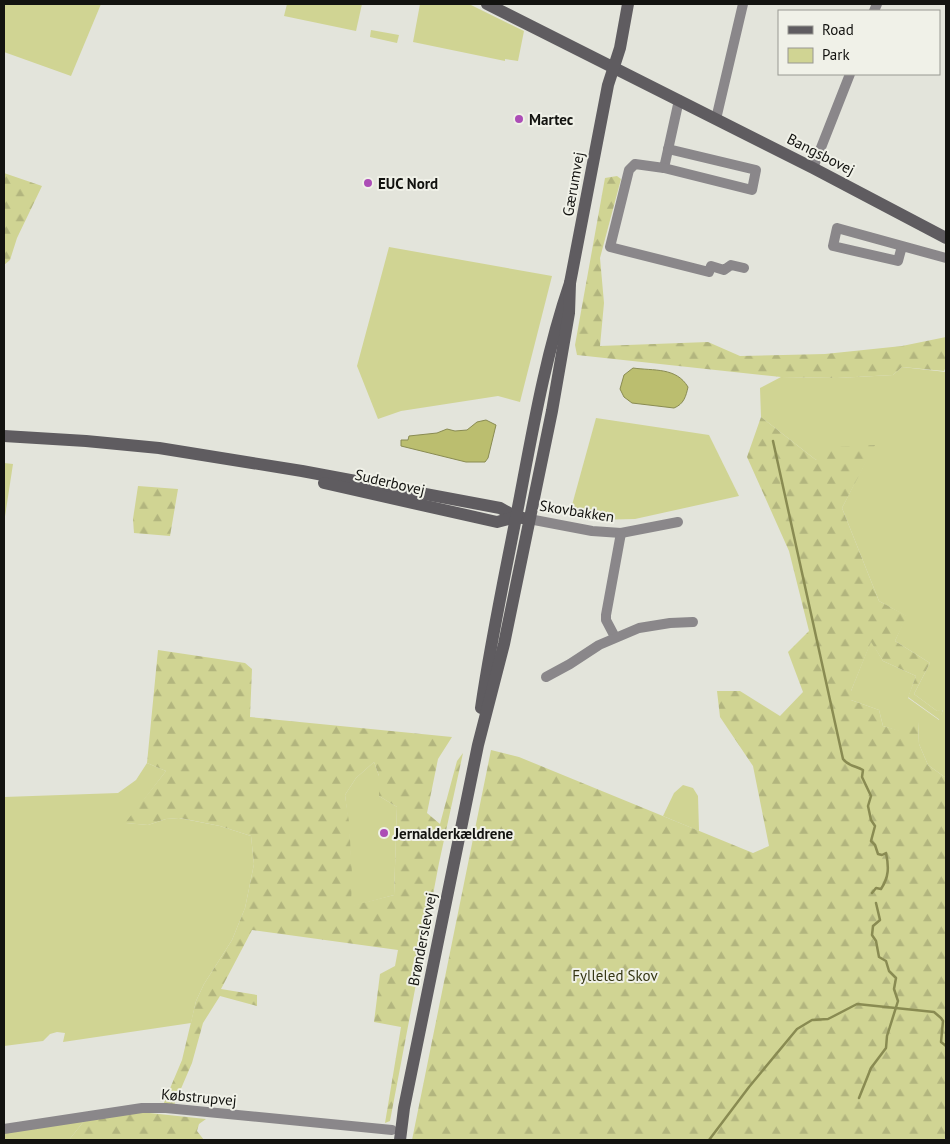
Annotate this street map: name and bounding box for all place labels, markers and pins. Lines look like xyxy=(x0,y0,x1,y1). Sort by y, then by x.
place label: Martec xyxy=(529,110,574,129)
marker: Martec xyxy=(513,113,525,125)
place label: EUC Nord xyxy=(378,174,438,193)
marker: EUC Nord xyxy=(362,177,374,189)
place label: Jernalderkældrene xyxy=(393,824,514,843)
marker: Jernalderkældrene xyxy=(378,827,390,839)

